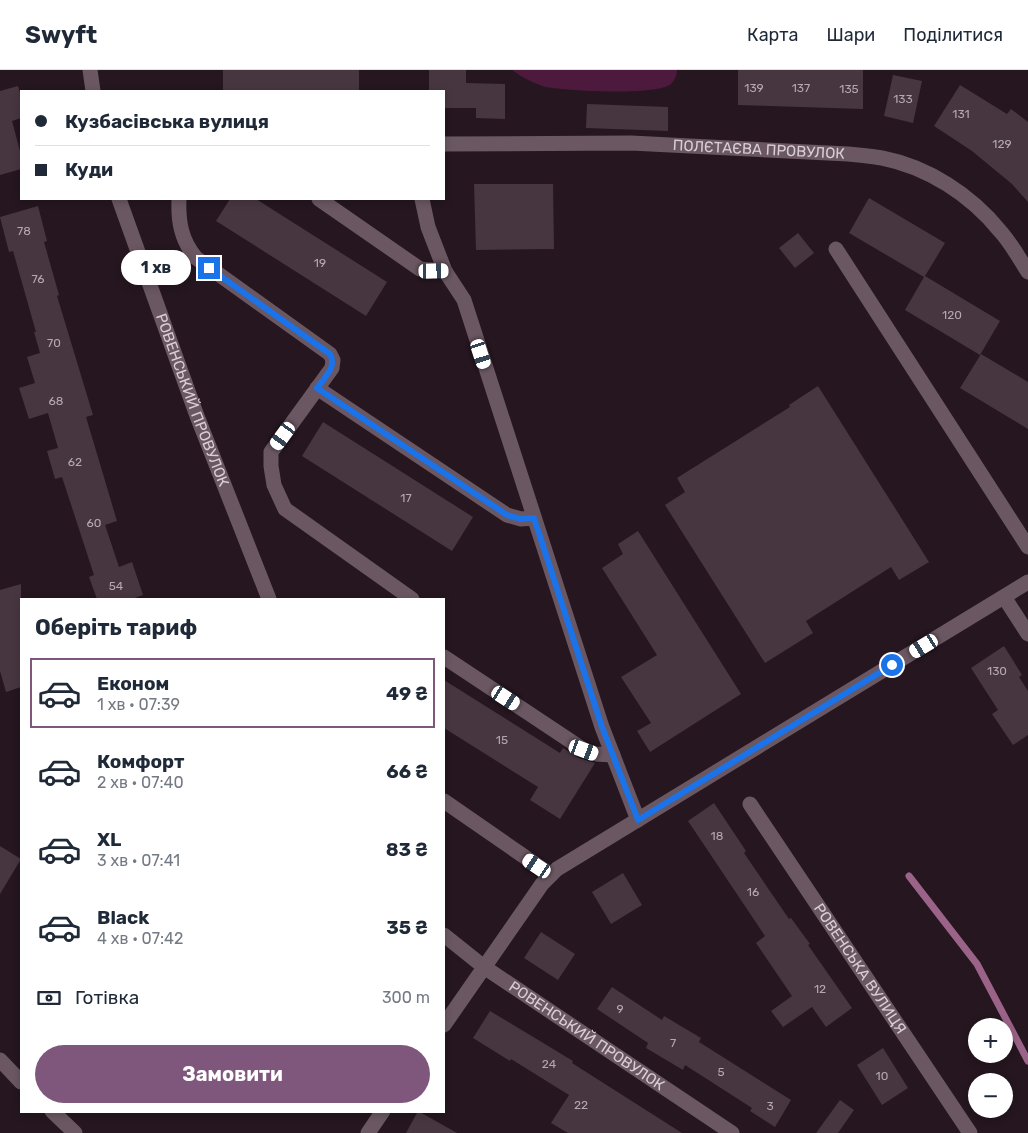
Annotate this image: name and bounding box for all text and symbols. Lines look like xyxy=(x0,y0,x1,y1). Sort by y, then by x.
text: Swyft xyxy=(25,21,97,49)
text: Карта xyxy=(747,24,798,46)
text: Шари xyxy=(826,24,875,46)
text: Поділитися xyxy=(903,24,1003,46)
house number: 139 xyxy=(744,81,764,95)
house number: 137 xyxy=(792,81,810,95)
house number: 135 xyxy=(839,82,859,96)
house number: 133 xyxy=(893,92,913,106)
house number: 131 xyxy=(952,107,970,121)
text: Кузбасівська вулиця xyxy=(65,110,269,133)
street label: ПОЛЄТАЄВА ПРОВУЛОК xyxy=(672,136,846,163)
house number: 129 xyxy=(992,137,1012,151)
text: Куди xyxy=(65,158,113,181)
house number: 78 xyxy=(17,224,31,238)
callout: 1 хв xyxy=(121,250,192,286)
house number: 19 xyxy=(314,256,326,270)
route end xyxy=(198,257,220,279)
text: 1 хв xyxy=(141,258,171,277)
car xyxy=(418,263,449,279)
house number: 76 xyxy=(31,272,45,286)
house number: 120 xyxy=(942,308,962,322)
street label: РОВЕНСЬКИЙ ПРОВУЛОК xyxy=(152,311,233,490)
house number: 70 xyxy=(47,336,61,350)
car xyxy=(469,337,492,371)
house number: 68 xyxy=(49,394,63,408)
car xyxy=(268,419,297,453)
house number: 62 xyxy=(68,455,82,469)
house number: 17 xyxy=(400,491,412,505)
house number: 60 xyxy=(87,516,101,530)
house number: 54 xyxy=(109,579,124,593)
text: Оберіть тариф xyxy=(35,614,197,641)
car xyxy=(907,632,940,660)
route start xyxy=(881,654,903,676)
house number: 130 xyxy=(987,664,1007,678)
icon: car xyxy=(37,671,82,716)
text: Економ xyxy=(97,672,169,695)
text: 49 ₴ xyxy=(386,682,428,705)
car xyxy=(489,684,522,712)
text: 1 хв · 07:39 xyxy=(97,695,180,714)
house number: 15 xyxy=(496,733,508,747)
car xyxy=(567,738,600,762)
icon: car xyxy=(37,749,82,794)
text: Комфорт xyxy=(97,750,184,773)
text: 66 ₴ xyxy=(386,760,428,783)
text: 2 хв · 07:40 xyxy=(97,773,184,792)
icon: car xyxy=(37,827,82,872)
text: XL xyxy=(97,828,121,851)
house number: 18 xyxy=(711,829,723,843)
text: 83 ₴ xyxy=(386,838,428,861)
text: 3 хв · 07:41 xyxy=(97,851,180,870)
car xyxy=(520,851,553,881)
house number: 16 xyxy=(747,885,759,899)
street label: РОВЕНСЬКА ВУЛИЦЯ xyxy=(810,900,910,1037)
icon: car xyxy=(37,905,82,950)
text: Black xyxy=(97,906,149,929)
text: 35 ₴ xyxy=(386,916,428,939)
text: 4 хв · 07:42 xyxy=(97,929,183,948)
street label: РОВЕНСЬКИЙ ПРОВУЛОК xyxy=(506,977,668,1095)
house number: 12 xyxy=(814,982,826,996)
icon: cash xyxy=(35,984,63,1012)
text: Готівка xyxy=(75,986,139,1009)
text: 300 m xyxy=(382,988,430,1007)
house number: 9 xyxy=(616,1002,624,1016)
map controls xyxy=(968,1018,1013,1118)
button: + xyxy=(968,1018,1013,1063)
house number: 7 xyxy=(670,1036,676,1050)
button: Замовити xyxy=(35,1045,430,1103)
house number: 24 xyxy=(542,1057,557,1071)
house number: 5 xyxy=(717,1065,725,1079)
house number: 10 xyxy=(876,1069,888,1083)
button: − xyxy=(968,1073,1013,1118)
house number: 22 xyxy=(574,1098,588,1112)
house number: 3 xyxy=(766,1099,774,1113)

